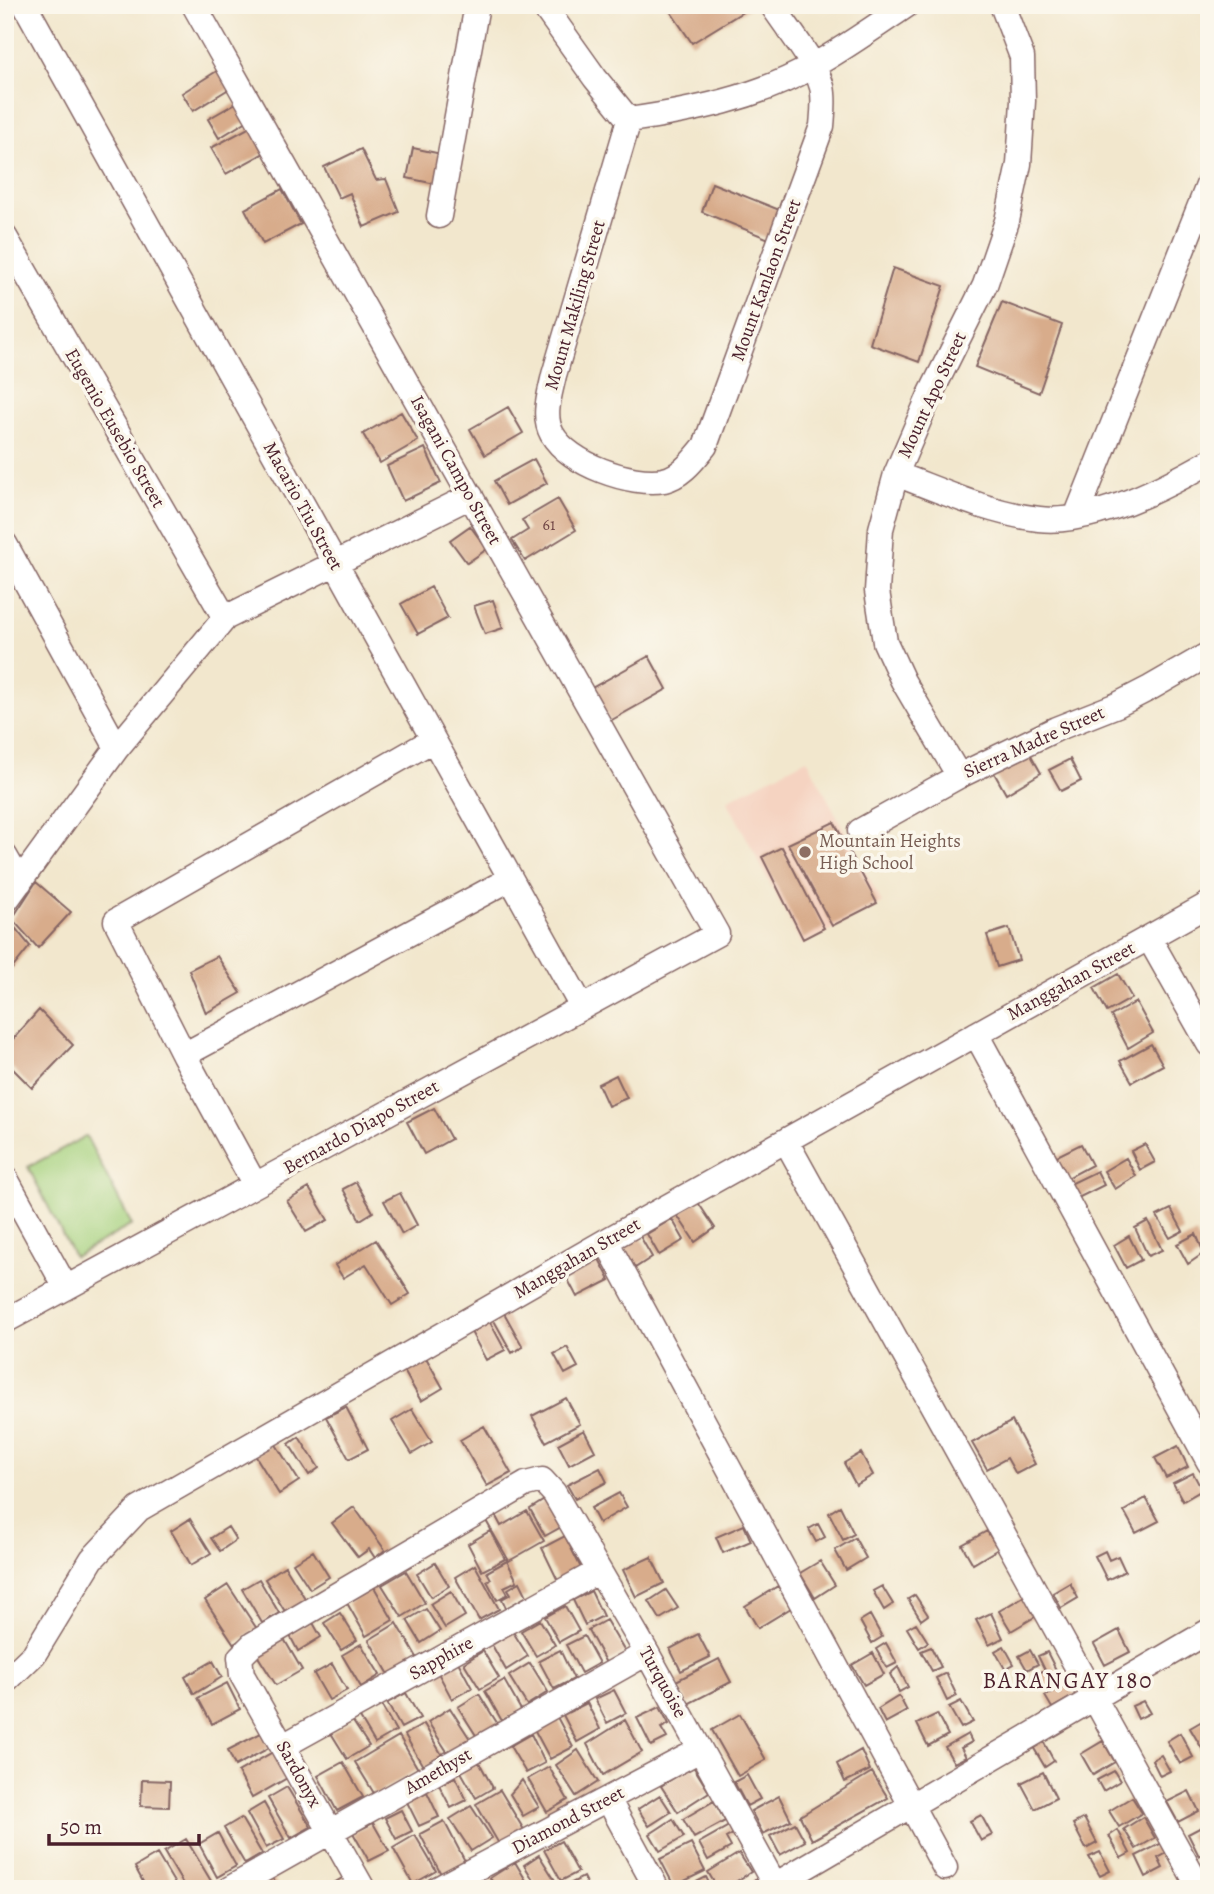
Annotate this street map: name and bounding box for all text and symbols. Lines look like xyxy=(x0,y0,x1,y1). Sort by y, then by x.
street label: Mount Kanlaon Street xyxy=(725,195,807,365)
street label: Mount Makiling Street xyxy=(538,217,612,393)
street label: Mount Apo Street xyxy=(891,328,973,462)
street label: Eugenio Eusebio Street xyxy=(59,343,171,513)
street label: Isagani Campo Street xyxy=(404,391,508,549)
street label: Macario Tiu Street xyxy=(257,437,349,575)
house number: 61 xyxy=(543,514,556,536)
street label: Sierra Madre Street xyxy=(959,699,1109,785)
place label: Mountain Heights High School xyxy=(819,828,961,876)
marker: Mountain Heights High School xyxy=(797,844,813,860)
street label: Manggahan Street xyxy=(1002,935,1140,1027)
street label: Bernardo Diapo Street xyxy=(278,1073,444,1181)
street label: Manggahan Street xyxy=(509,1211,645,1305)
street label: Sapphire xyxy=(404,1630,478,1686)
street label: Turquoise xyxy=(633,1641,693,1723)
district label: BARANGAY 180 xyxy=(982,1665,1154,1696)
street label: Sardonyx xyxy=(270,1736,328,1812)
street label: Amethyst xyxy=(399,1741,476,1801)
street label: Diamond Street xyxy=(507,1779,629,1861)
scale bar xyxy=(49,1803,200,1847)
text: 50 m xyxy=(60,1813,102,1841)

